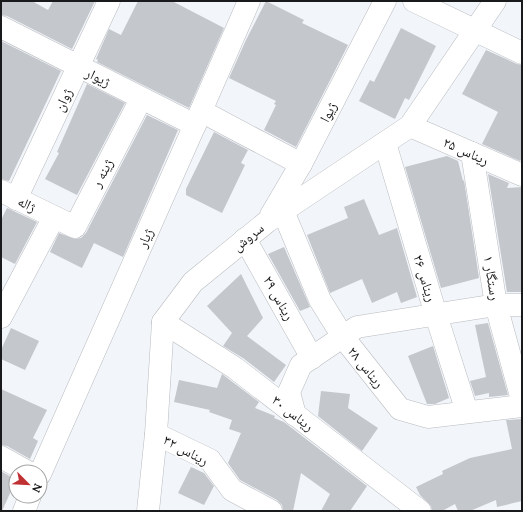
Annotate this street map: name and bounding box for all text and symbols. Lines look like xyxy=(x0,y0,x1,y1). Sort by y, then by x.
street label: ژیوار xyxy=(82,63,113,91)
street label: ژوان xyxy=(50,86,76,114)
street label: ژیوا xyxy=(315,99,341,125)
street label: ریناس ۲۵ xyxy=(440,133,492,169)
street label: ژینه ر xyxy=(87,156,117,191)
street label: ژاله xyxy=(15,192,39,216)
street label: سروش xyxy=(228,219,268,255)
street label: ژیار xyxy=(132,226,157,251)
street label: ریناس ۲۶ xyxy=(409,252,441,304)
street label: رستگار ۱ xyxy=(480,254,504,302)
street label: ریناس ۲۹ xyxy=(259,273,299,323)
street label: ریناس ۲۸ xyxy=(344,343,388,391)
street label: ریناس ۳۰ xyxy=(268,391,318,435)
street label: ریناس ۳۲ xyxy=(160,431,212,469)
north arrow xyxy=(8,464,48,504)
text: N xyxy=(29,481,45,495)

